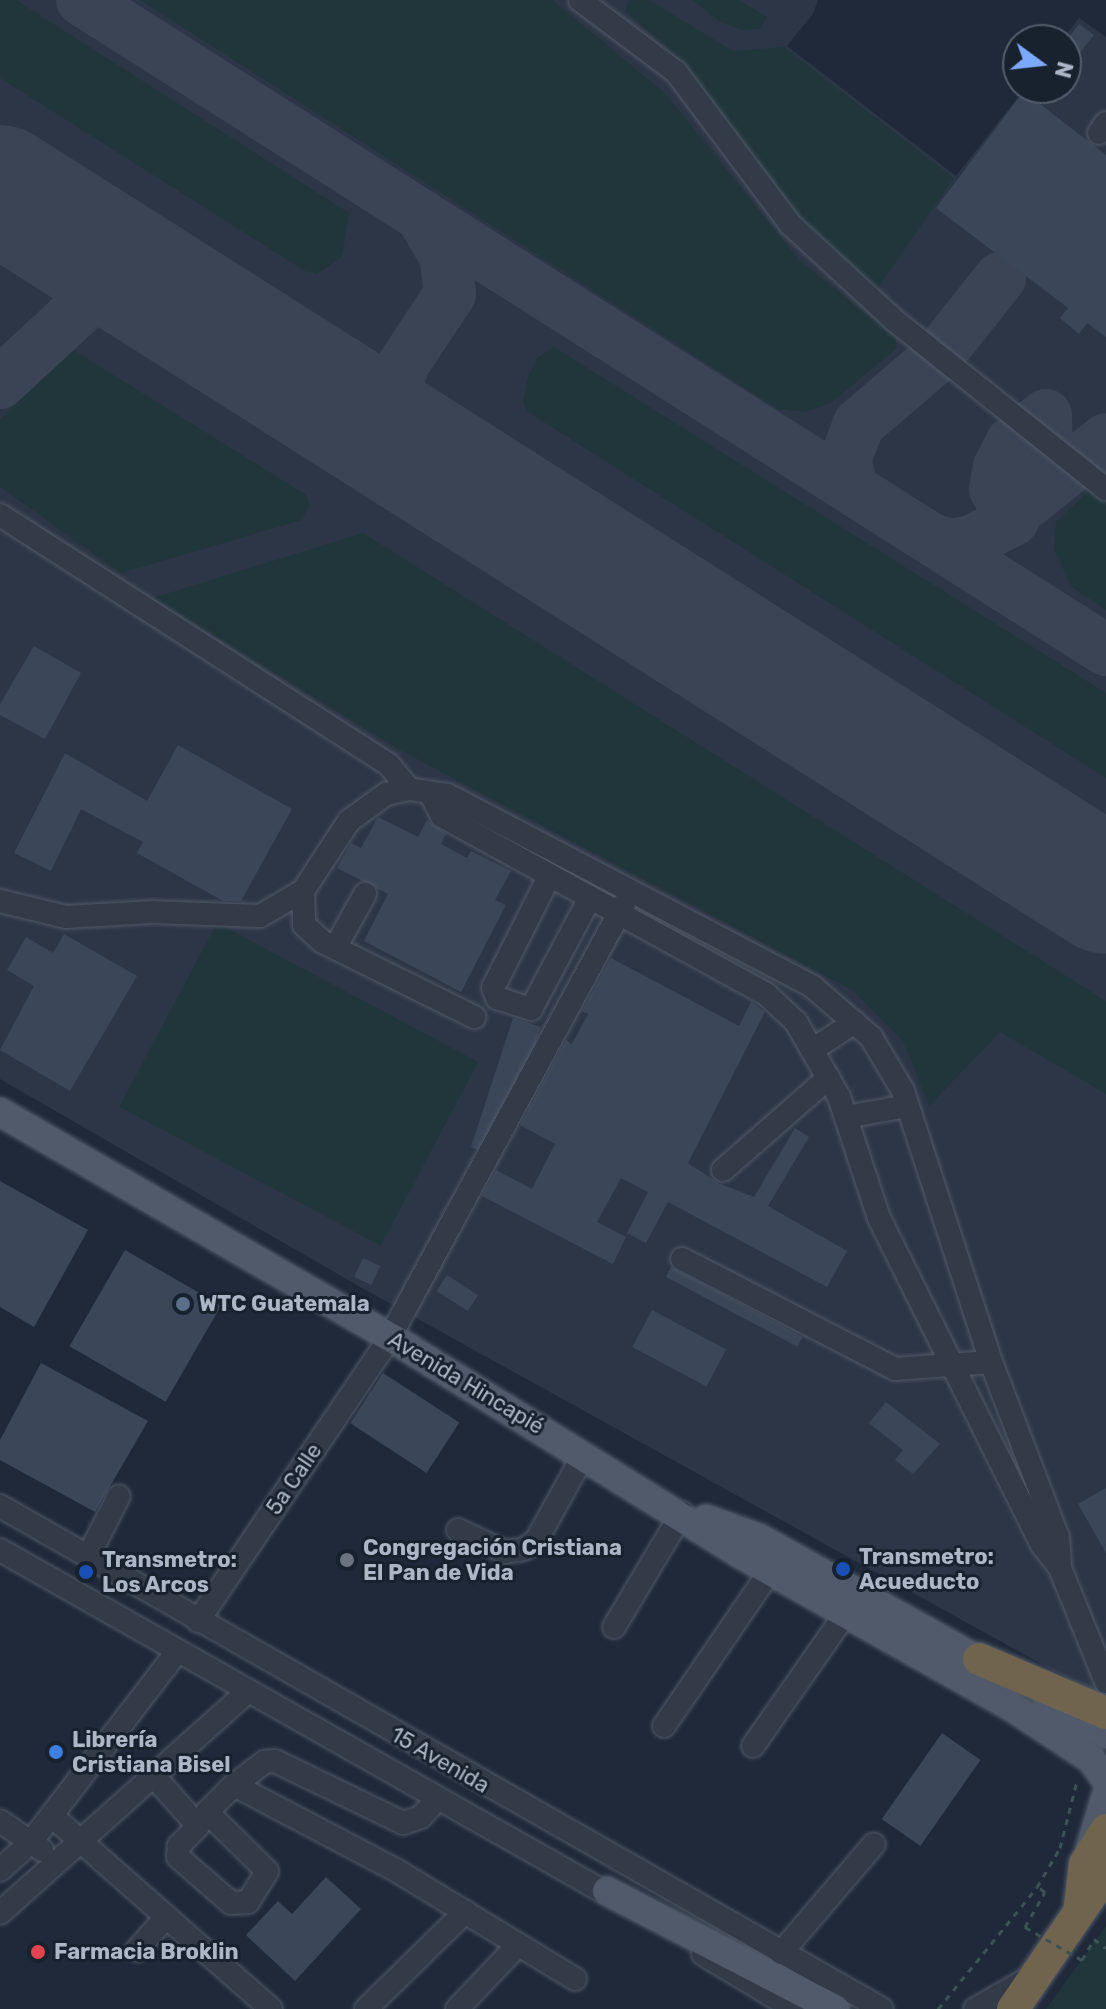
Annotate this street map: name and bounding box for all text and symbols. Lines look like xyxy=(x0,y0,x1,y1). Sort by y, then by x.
north arrow xyxy=(1002,24,1082,104)
text: N xyxy=(1049,59,1079,81)
place label: WTC Guatemala xyxy=(199,1291,370,1317)
marker: WTC Guatemala xyxy=(174,1295,192,1313)
street label: Avenida Hincapié xyxy=(383,1326,549,1440)
street label: 5a Calle xyxy=(261,1438,327,1520)
place label: Congregación Cristiana El Pan de Vida xyxy=(363,1534,622,1586)
place label: Transmetro: Acueducto xyxy=(859,1543,994,1594)
place label: Transmetro: Los Arcos xyxy=(102,1546,237,1598)
marker: Congregación Cristiana El Pan de Vida xyxy=(338,1551,356,1569)
marker: Transmetro: Acueducto xyxy=(834,1560,852,1578)
marker: Transmetro: Los Arcos xyxy=(77,1563,95,1581)
street label: 15 Avenida xyxy=(386,1721,494,1799)
place label: Librería Cristiana Bisel xyxy=(72,1726,230,1778)
marker: Librería Cristiana Bisel xyxy=(47,1743,65,1761)
place label: Farmacia Broklin xyxy=(54,1939,239,1965)
marker: Farmacia Broklin xyxy=(29,1943,47,1961)

